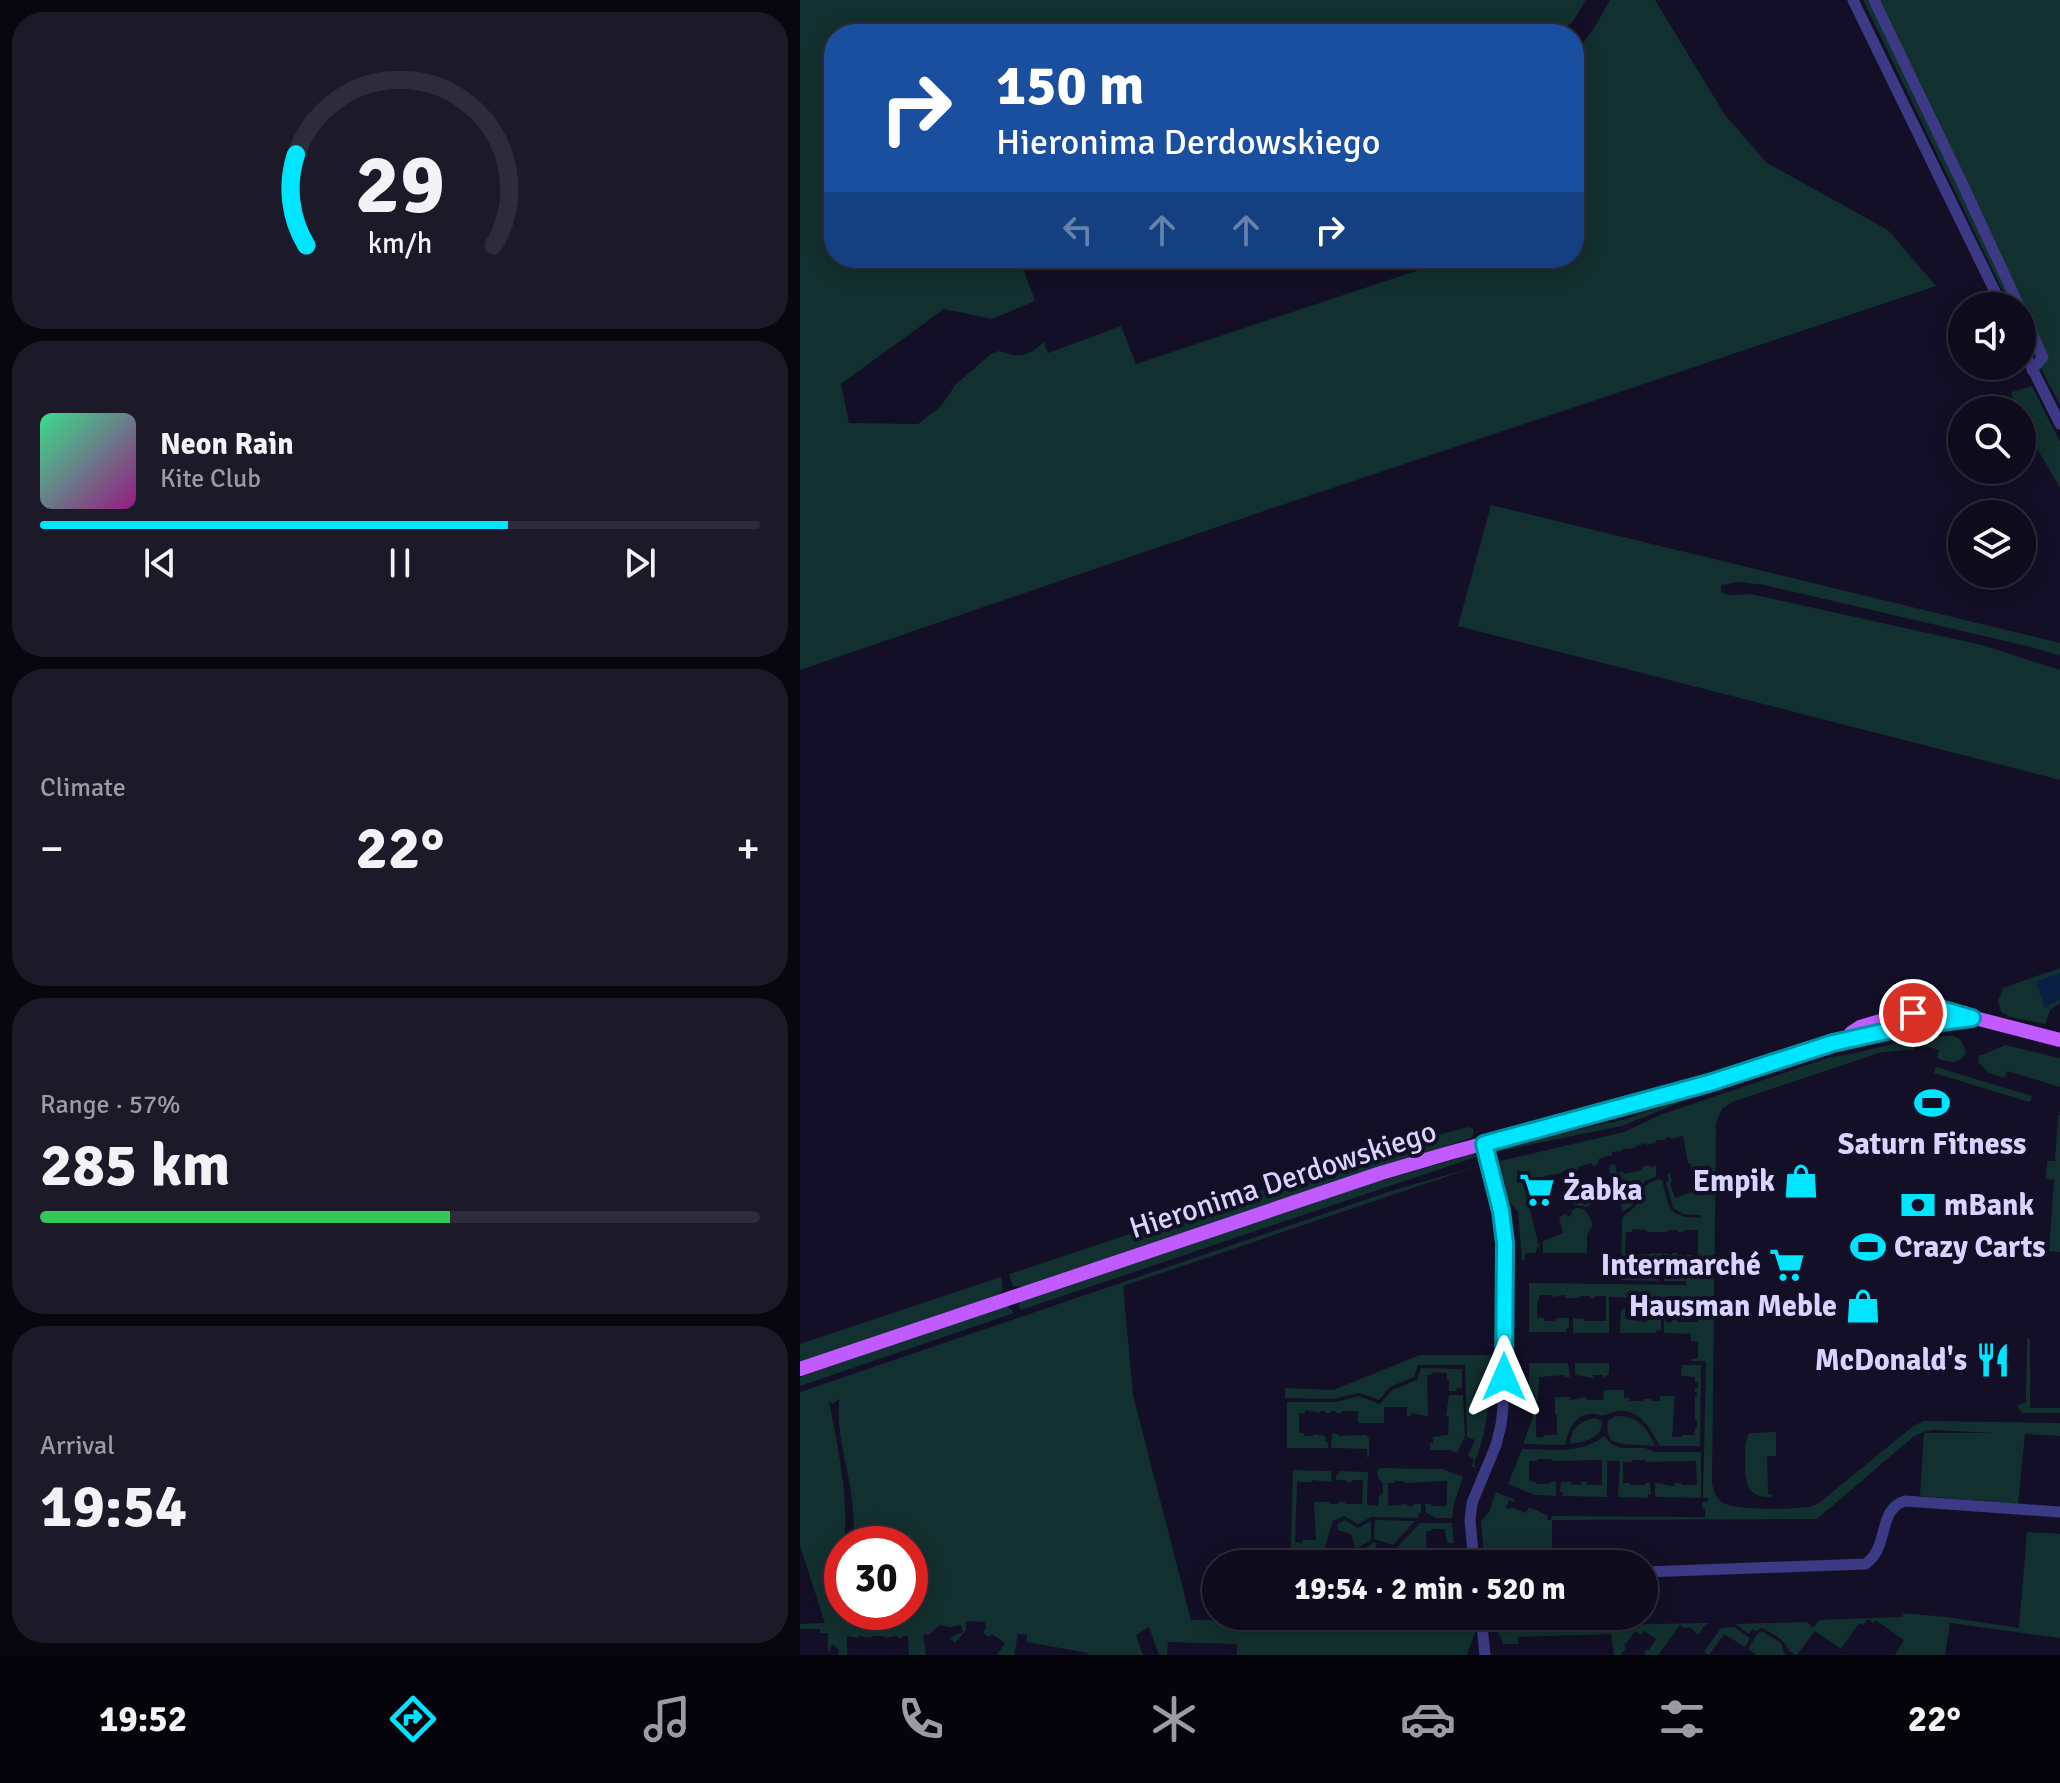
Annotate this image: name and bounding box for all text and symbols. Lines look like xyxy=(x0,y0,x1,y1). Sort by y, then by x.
text: 150 m xyxy=(996,51,1144,120)
icon: right xyxy=(864,56,968,160)
text: Hieronima Derdowskiego xyxy=(996,120,1380,165)
text: 29 xyxy=(355,134,445,236)
icon: left xyxy=(1056,208,1100,252)
icon: ahead xyxy=(1140,208,1184,252)
icon: ahead xyxy=(1224,208,1268,252)
icon: right xyxy=(1308,208,1352,252)
text: km/h xyxy=(368,226,432,261)
map controls xyxy=(1948,292,2036,588)
button: sound xyxy=(1948,292,2036,380)
button: search xyxy=(1948,396,2036,484)
text: Neon Rain xyxy=(160,426,294,463)
text: Kite Club xyxy=(160,463,261,495)
button: layers xyxy=(1948,500,2036,588)
icon: previous xyxy=(138,541,182,585)
icon: pause xyxy=(378,541,422,585)
icon: next xyxy=(618,541,662,585)
text: Climate xyxy=(40,772,126,804)
text: 22° xyxy=(356,812,444,886)
text: − xyxy=(40,822,64,876)
text: + xyxy=(736,822,760,876)
pin xyxy=(1879,979,1947,1047)
icon: arrive xyxy=(1891,991,1935,1035)
sports icon: Saturn Fitness xyxy=(1913,1084,1951,1122)
text: Range · 57% xyxy=(40,1089,181,1121)
street label: Hieronima Derdowskiego xyxy=(1125,1113,1441,1247)
place label: Saturn Fitness xyxy=(1838,1126,2026,1163)
text: 285 km xyxy=(40,1129,230,1203)
shop icon: Empik xyxy=(1782,1162,1820,1200)
place label: Empik xyxy=(1693,1163,1775,1200)
supermarket icon: Żabka xyxy=(1518,1171,1556,1209)
place label: Żabka xyxy=(1563,1172,1643,1209)
bank icon: mBank xyxy=(1899,1186,1937,1224)
place label: mBank xyxy=(1944,1187,2034,1224)
sports icon: Crazy Carts xyxy=(1849,1228,1887,1266)
place label: Crazy Carts xyxy=(1894,1229,2046,1266)
supermarket icon: Intermarché xyxy=(1768,1246,1806,1284)
place label: Intermarché xyxy=(1601,1247,1761,1284)
shop icon: Hausman Meble xyxy=(1844,1287,1882,1325)
place label: Hausman Meble xyxy=(1629,1288,1837,1325)
position arrow xyxy=(1462,1335,1546,1419)
restaurant icon: McDonald's xyxy=(1974,1341,2012,1379)
place label: McDonald's xyxy=(1815,1342,1967,1379)
text: Arrival xyxy=(40,1430,115,1462)
text: 19:54 xyxy=(40,1470,187,1544)
speed limit sign: 30 xyxy=(824,1526,928,1630)
text: 19:54 · 2 min · 520 m xyxy=(1294,1571,1566,1608)
icon: directions xyxy=(385,1691,441,1747)
icon: music xyxy=(639,1691,695,1747)
icon: phone xyxy=(893,1691,949,1747)
icon: climate xyxy=(1146,1691,1202,1747)
icon: car xyxy=(1400,1691,1456,1747)
icon: filters xyxy=(1654,1691,1710,1747)
text: 19:52 xyxy=(99,1697,187,1742)
text: 22° xyxy=(1908,1697,1961,1742)

